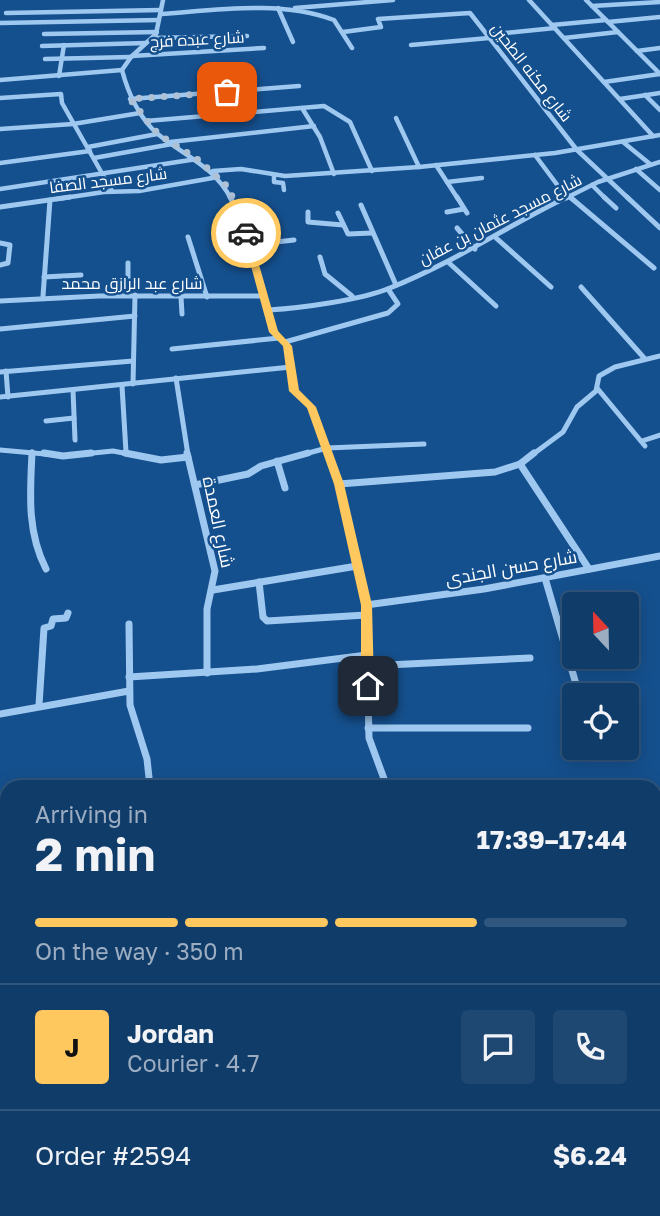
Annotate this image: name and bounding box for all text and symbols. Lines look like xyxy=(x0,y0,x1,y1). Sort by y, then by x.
street label: شارع مكنه الطحين xyxy=(486,19,577,127)
street label: شارع عبده فرج xyxy=(149,27,245,53)
pin xyxy=(197,62,257,122)
icon: bag xyxy=(208,73,246,111)
street label: شارع مسجد الصفا xyxy=(48,163,168,199)
street label: شارع مسجد عثمان بن عفان xyxy=(415,169,586,271)
courier xyxy=(211,198,281,268)
icon: car xyxy=(227,214,265,252)
street label: شارع عبد الرازق محمد xyxy=(62,273,202,295)
street label: شارع العمدة xyxy=(197,474,239,570)
street label: شارع حسن الجندى xyxy=(443,545,579,591)
north arrow xyxy=(562,592,639,668)
map controls xyxy=(562,592,639,760)
pin xyxy=(338,656,398,716)
icon: home xyxy=(349,667,387,705)
button: locate xyxy=(562,683,639,760)
text: Arriving in xyxy=(35,800,148,828)
text: 17:39–17:44 xyxy=(477,824,627,855)
text: 2 min xyxy=(35,826,155,881)
text: On the way · 350 m xyxy=(35,937,244,965)
button: chat xyxy=(461,1010,535,1084)
button: phone xyxy=(553,1010,627,1084)
text: Jordan xyxy=(127,1018,214,1049)
text: J xyxy=(65,1032,79,1063)
text: Courier · 4.7 xyxy=(127,1049,259,1077)
text: Order #2594 xyxy=(35,1140,191,1171)
text: $6.24 xyxy=(553,1140,627,1171)

